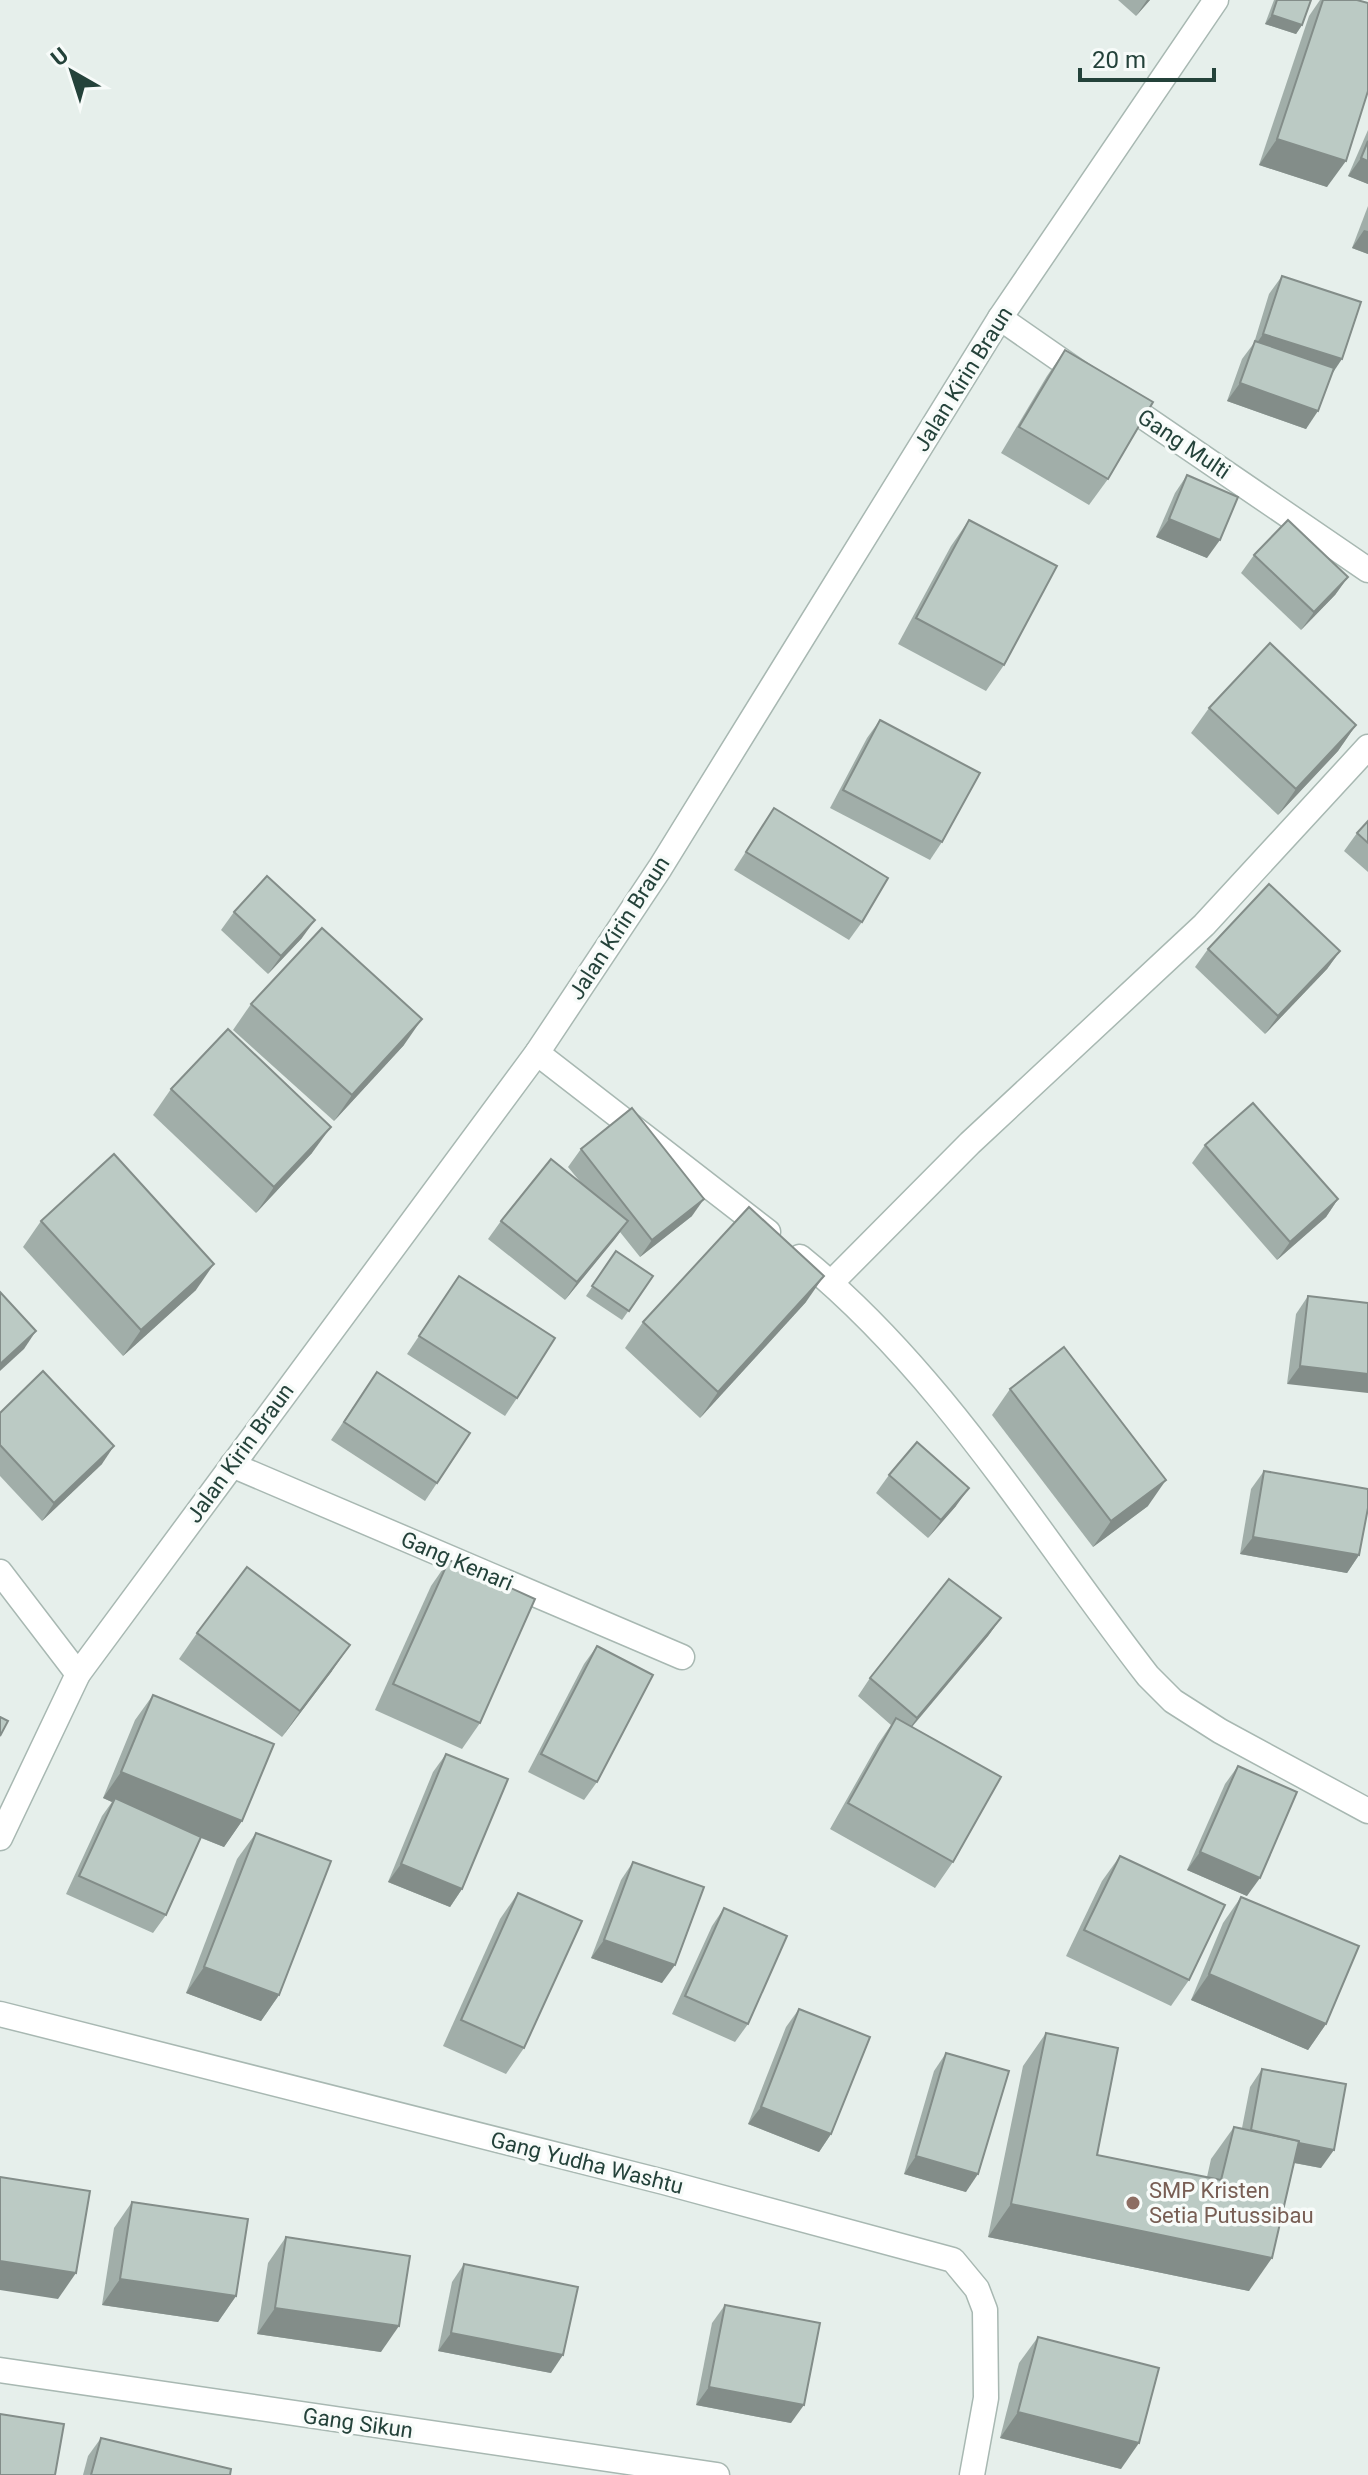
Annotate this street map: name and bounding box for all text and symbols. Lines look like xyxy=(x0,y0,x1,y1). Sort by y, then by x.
north arrow xyxy=(32,32,112,112)
scale bar xyxy=(1080,32,1214,82)
text: U xyxy=(46,43,73,71)
text: 20 m xyxy=(1092,46,1146,74)
street label: Jalan Kirin Braun xyxy=(909,302,1017,456)
street label: Gang Multi xyxy=(1133,404,1235,484)
street label: Jalan Kirin Braun xyxy=(563,852,675,1004)
street label: Jalan Kirin Braun xyxy=(181,1379,299,1527)
street label: Gang Kenari xyxy=(397,1526,517,1596)
street label: Gang Yudha Washtu xyxy=(488,2127,686,2199)
place label: SMP Kristen Setia Putussibau xyxy=(1149,2178,1314,2228)
marker: SMP Kristen Setia Putussibau xyxy=(1124,2194,1142,2212)
street label: Gang Sikun xyxy=(301,2403,415,2443)

